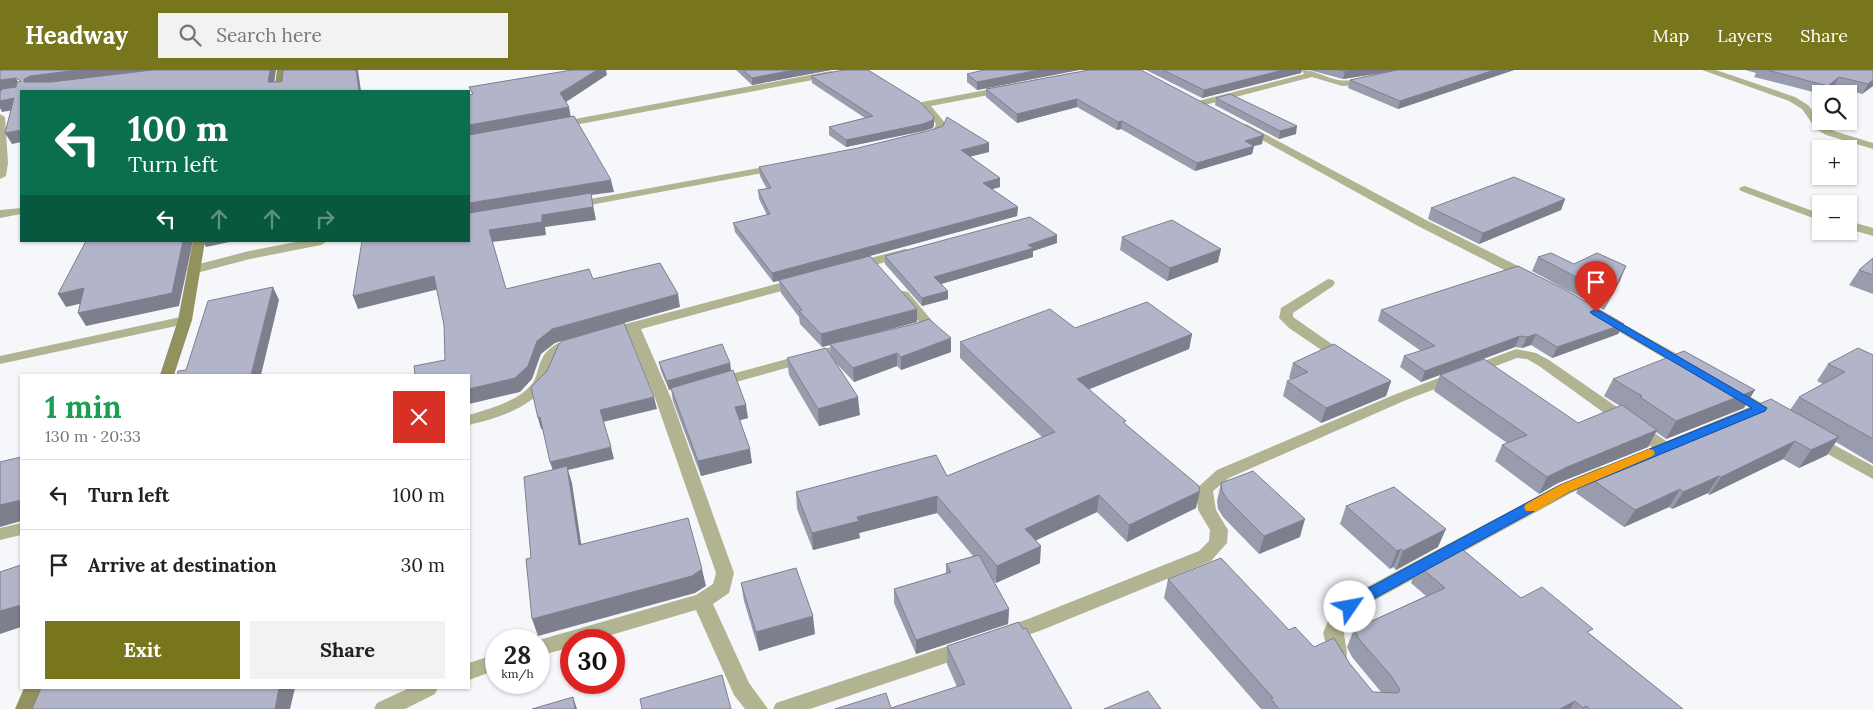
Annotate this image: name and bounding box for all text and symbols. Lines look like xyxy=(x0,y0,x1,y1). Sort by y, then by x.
search box xyxy=(158,13,508,58)
text: Headway xyxy=(25,20,128,51)
icon: search xyxy=(176,21,204,49)
text: Search here xyxy=(216,23,322,47)
text: Map xyxy=(1653,24,1689,47)
text: Layers xyxy=(1717,24,1772,47)
text: Share xyxy=(1800,24,1848,47)
map controls xyxy=(1812,85,1857,240)
button: search xyxy=(1812,85,1857,130)
text: 100 m xyxy=(128,106,228,151)
icon: left xyxy=(45,110,110,175)
button: + xyxy=(1812,140,1857,185)
text: Turn left xyxy=(128,150,218,178)
button: − xyxy=(1812,195,1857,240)
icon: left xyxy=(152,205,180,233)
icon: ahead xyxy=(205,205,233,233)
icon: ahead xyxy=(258,205,286,233)
icon: right xyxy=(311,205,339,233)
pin xyxy=(1575,261,1617,312)
icon: arrive xyxy=(1582,268,1610,296)
text: 1 min xyxy=(45,388,122,426)
button: close xyxy=(393,391,445,443)
text: 130 m · 20:33 xyxy=(45,426,141,446)
icon: left xyxy=(45,481,73,509)
text: Turn left xyxy=(88,483,169,507)
text: 100 m xyxy=(393,483,445,507)
icon: arrive xyxy=(45,551,73,579)
text: Arrive at destination xyxy=(88,553,277,577)
text: 30 m xyxy=(401,553,445,577)
position arrow xyxy=(1323,580,1375,632)
button: Exit xyxy=(45,621,240,679)
button: Share xyxy=(250,621,445,679)
speed limit sign: 30 xyxy=(560,629,625,694)
text: 28 xyxy=(504,639,531,671)
text: km/h xyxy=(501,666,534,681)

